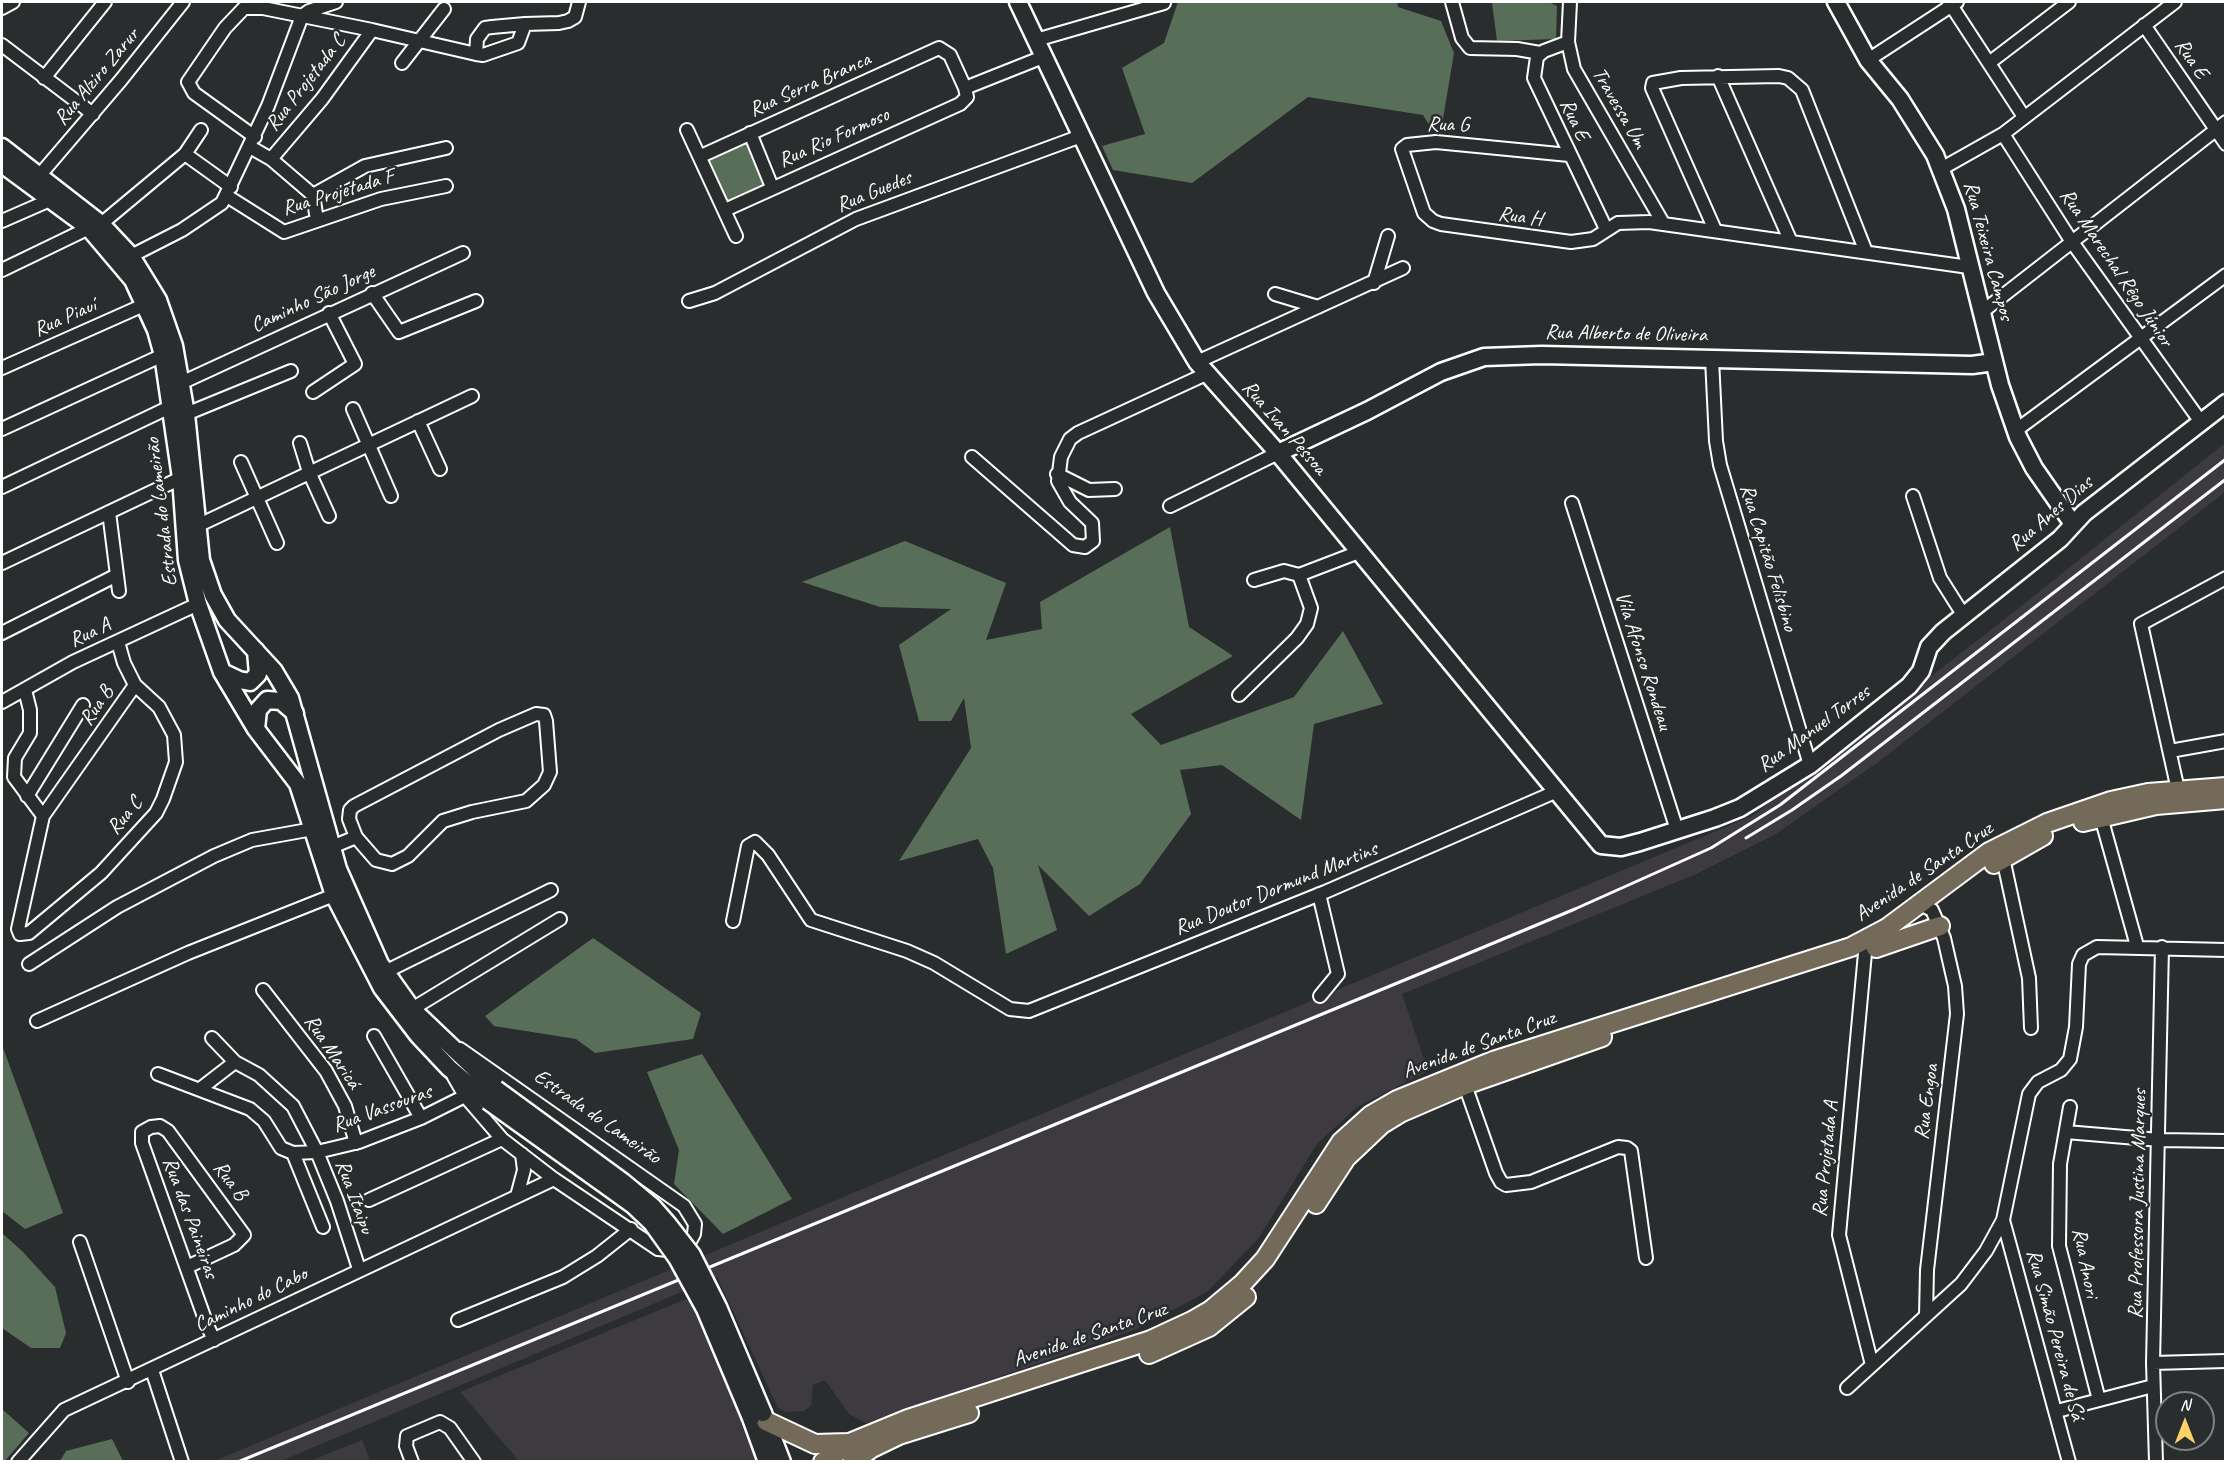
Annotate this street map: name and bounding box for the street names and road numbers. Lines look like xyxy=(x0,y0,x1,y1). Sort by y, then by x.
street label: Rua Alziro Zarur xyxy=(49,23,145,131)
street label: Rua Projetada C xyxy=(260,30,352,136)
street label: Rua E xyxy=(2169,34,2213,84)
street label: Rua Serra Branca xyxy=(745,47,875,123)
street label: Travessa Um xyxy=(1586,63,1652,153)
street label: Rua E xyxy=(1553,95,1595,145)
street label: Rua Rio Formoso xyxy=(775,102,893,174)
street label: Rua G xyxy=(1427,112,1469,138)
street label: Rua Projetada F xyxy=(279,164,397,222)
street label: Rua Guedes xyxy=(833,166,915,218)
street label: Rua Teixeira Campos xyxy=(1957,179,2019,323)
street label: Rua Marechal Rêgo Júnior xyxy=(2054,184,2178,352)
street label: Rua H xyxy=(1497,201,1543,233)
street label: Caminho São Jorge xyxy=(247,259,379,339)
street label: Rua Piauí xyxy=(30,293,100,343)
street label: Rua Alberto de Oliveira xyxy=(1545,320,1707,348)
street label: Rua Ivan Pessoa xyxy=(1236,376,1332,480)
street label: Estrada do Lameirão xyxy=(140,436,184,588)
street label: Rua Anes Dias xyxy=(2004,471,2098,557)
street label: Rua Capitão Felisbino xyxy=(1734,481,1802,635)
street label: Vila Afonso Rondeau xyxy=(1609,589,1677,733)
street label: Rua A xyxy=(65,613,115,653)
street label: Rua Manuel Torres xyxy=(1753,680,1875,778)
street label: Rua B xyxy=(75,681,119,731)
street label: Rua C xyxy=(102,792,148,840)
street label: Avenida de Santa Cruz xyxy=(1850,817,1998,927)
street label: Rua Doutor Dormund Martins xyxy=(1171,837,1381,941)
street label: Avenida de Santa Cruz xyxy=(1399,1006,1559,1084)
street label: Rua Maricá xyxy=(298,1010,366,1094)
street label: Rua Engoa xyxy=(1909,1063,1945,1141)
street label: Estrada do Lameirão xyxy=(529,1064,665,1170)
street label: Rua Vassouras xyxy=(329,1079,435,1139)
street label: Rua Professora Justina Marques xyxy=(2123,1089,2153,1319)
street label: Rua Projetada A xyxy=(1807,1100,1845,1218)
street label: Rua das Paineiras xyxy=(156,1154,224,1282)
street label: Rua B xyxy=(207,1156,253,1206)
street label: Rua Itaipu xyxy=(329,1157,379,1237)
street label: Rua Anori xyxy=(2066,1226,2104,1300)
street label: Rua Simão Pereira de Sá xyxy=(2020,1247,2090,1423)
street label: Caminho do Cabo xyxy=(190,1262,312,1338)
street label: Avenida de Santa Cruz xyxy=(1010,1297,1170,1373)

